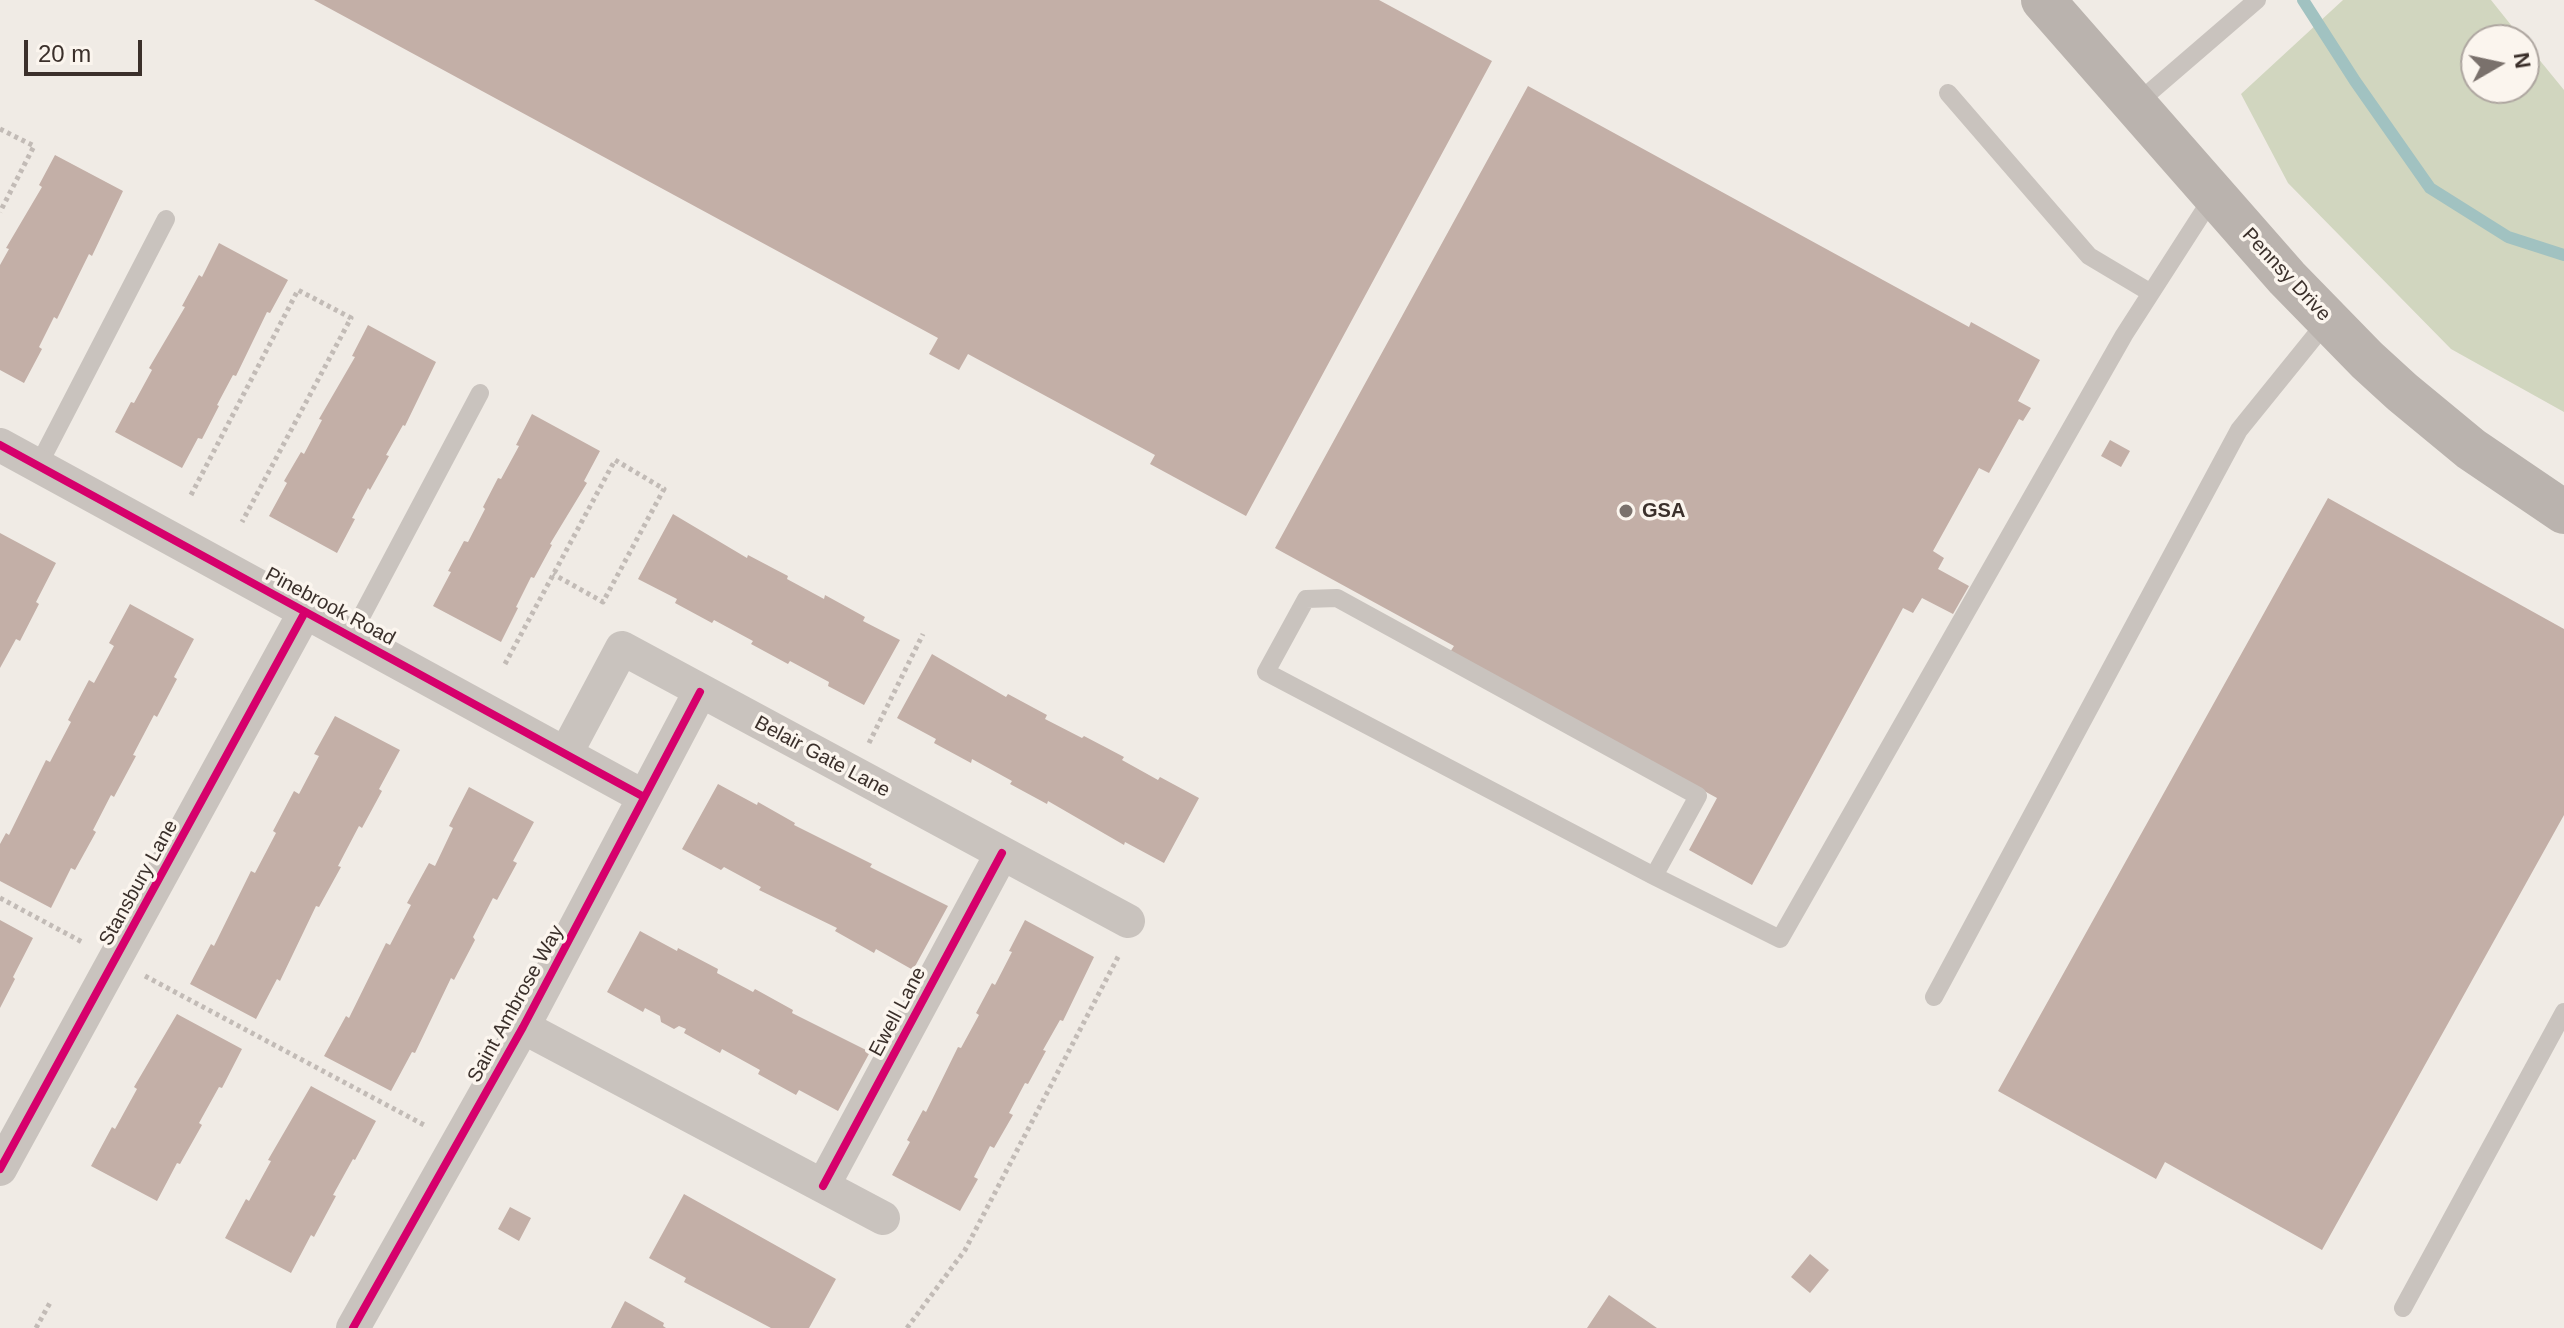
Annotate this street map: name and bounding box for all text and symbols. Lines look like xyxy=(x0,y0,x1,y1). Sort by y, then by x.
scale bar xyxy=(28,24,146,74)
north arrow xyxy=(2460,24,2540,104)
text: 20 m xyxy=(38,40,91,67)
text: N xyxy=(2509,51,2536,70)
street label: Pennsy Drive xyxy=(2237,223,2335,327)
place label: GSA xyxy=(1642,499,1685,523)
marker: GSA xyxy=(1617,502,1635,520)
street label: Pinebrook Road xyxy=(261,563,399,651)
street label: Belair Gate Lane xyxy=(750,711,894,803)
street label: Stansbury Lane xyxy=(95,816,183,950)
street label: Saint Ambrose Way xyxy=(463,921,569,1087)
street label: Ewell Lane xyxy=(864,963,932,1061)

